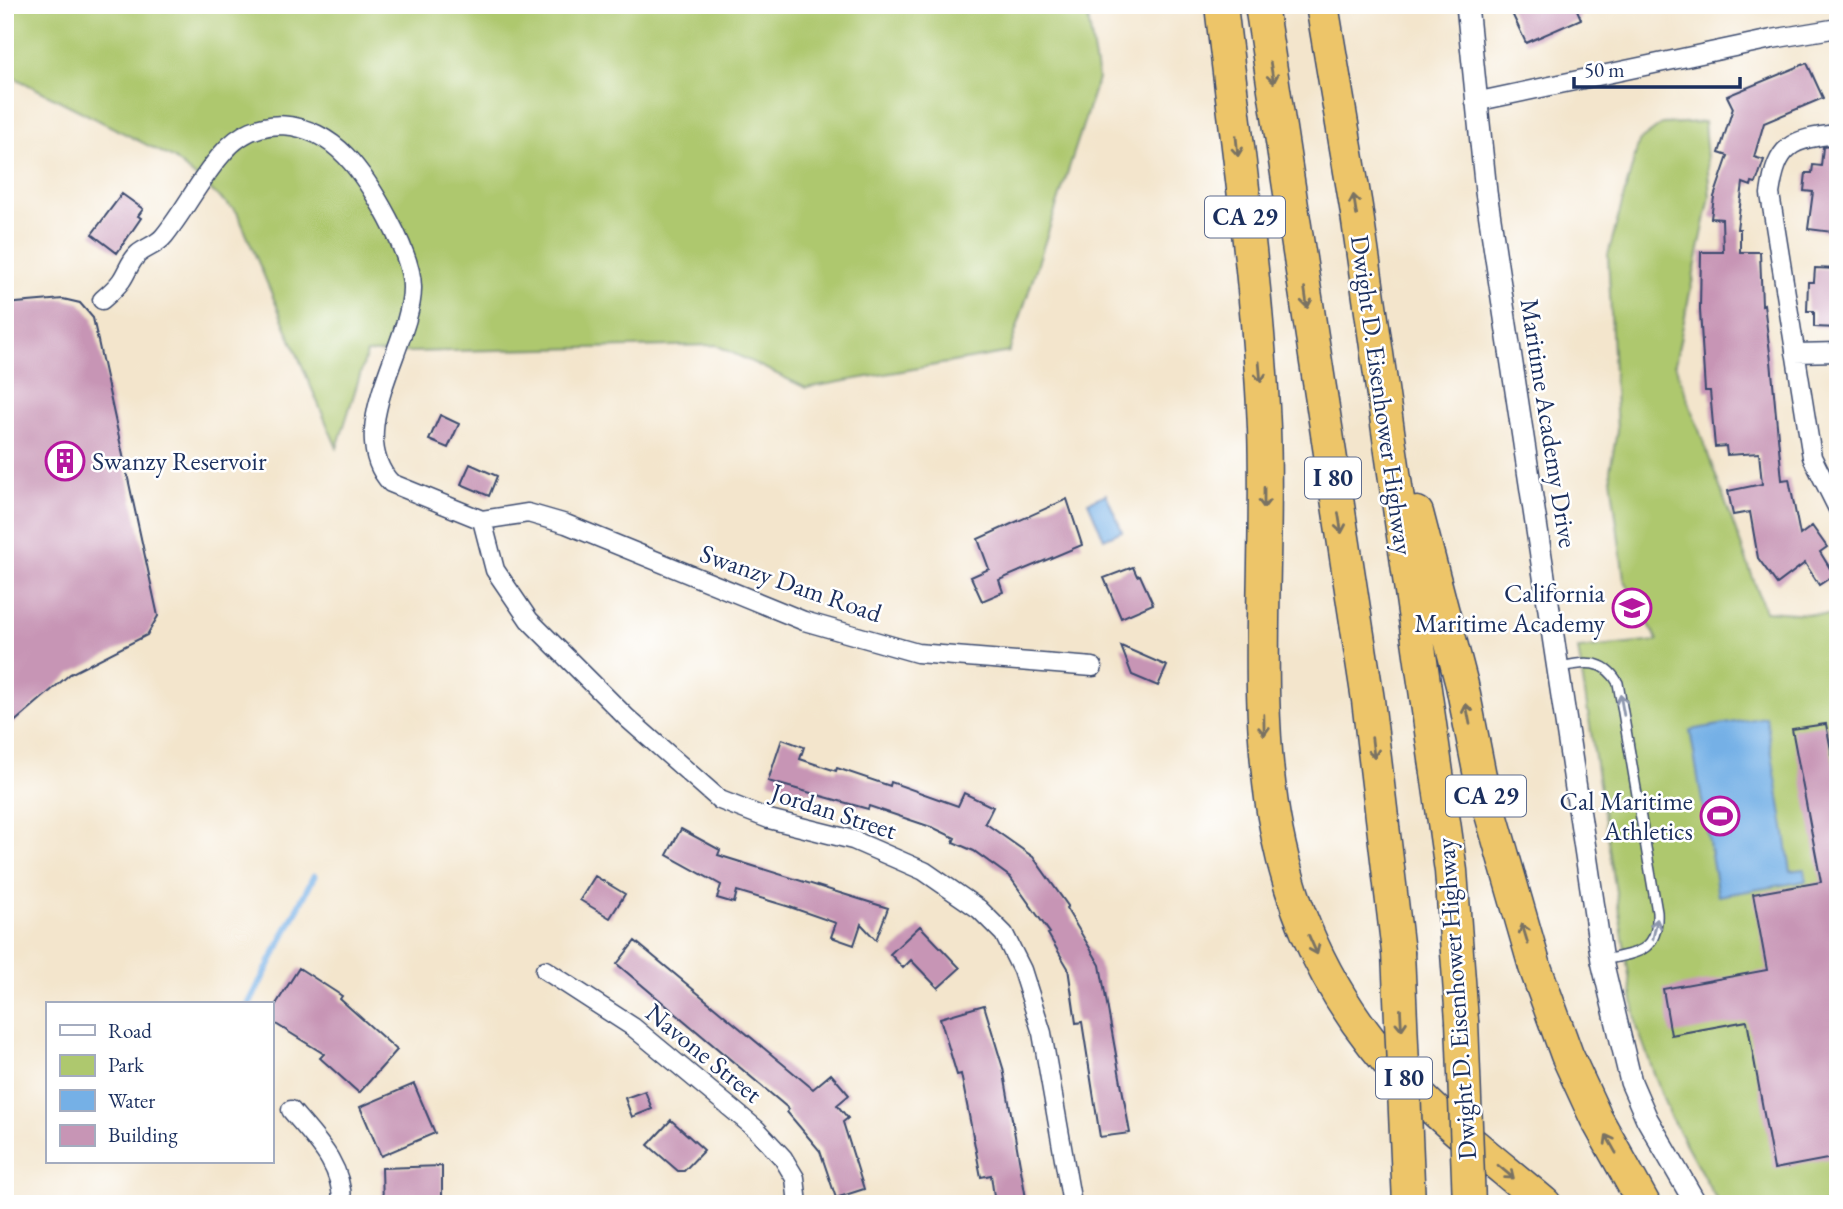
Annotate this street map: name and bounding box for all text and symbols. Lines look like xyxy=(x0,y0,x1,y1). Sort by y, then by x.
scale bar xyxy=(1574,46,1740,90)
text: 50 m xyxy=(1584,56,1625,83)
one-way arrow xyxy=(1266,61,1279,84)
one-way arrow xyxy=(1231,134,1244,157)
one-way arrow xyxy=(1348,194,1361,217)
road number: CA 29 xyxy=(1205,196,1285,238)
street label: Dwight D. Eisenhower Highway xyxy=(1343,233,1421,558)
one-way arrow xyxy=(1300,286,1313,308)
street label: Maritime Academy Drive xyxy=(1513,296,1585,550)
one-way arrow xyxy=(1254,361,1267,383)
building icon: Swanzy Reservoir xyxy=(44,440,86,482)
place label: Swanzy Reservoir xyxy=(92,444,267,478)
road number: I 80 xyxy=(1305,458,1361,499)
one-way arrow xyxy=(1257,486,1271,509)
one-way arrow xyxy=(1334,511,1347,533)
street label: Swanzy Dam Road xyxy=(696,536,887,630)
place label: California Maritime Academy xyxy=(1414,576,1606,640)
school or university icon: California Maritime Academy xyxy=(1611,587,1653,629)
one-way arrow xyxy=(1615,694,1628,717)
one-way arrow xyxy=(1461,703,1474,726)
one-way arrow xyxy=(1257,713,1270,736)
one-way arrow xyxy=(1367,736,1380,758)
street label: Jordan Street xyxy=(765,774,901,847)
road number: CA 29 xyxy=(1446,776,1526,816)
place label: Cal Maritime Athletics xyxy=(1559,784,1693,848)
sports icon: Cal Maritime Athletics xyxy=(1699,795,1741,837)
street label: Dwight D. Eisenhower Highway xyxy=(1428,836,1484,1161)
one-way arrow xyxy=(1648,918,1662,941)
one-way arrow xyxy=(1517,923,1530,945)
one-way arrow xyxy=(1307,934,1320,956)
street label: Navone Street xyxy=(639,996,769,1110)
legend xyxy=(46,1002,273,1164)
one-way arrow xyxy=(1395,1009,1408,1031)
text: Road xyxy=(108,1017,152,1044)
text: Park xyxy=(108,1051,145,1078)
road number: I 80 xyxy=(1376,1058,1432,1098)
text: Water xyxy=(108,1087,155,1114)
text: Building xyxy=(108,1121,178,1148)
one-way arrow xyxy=(1604,1134,1617,1155)
one-way arrow xyxy=(1497,1164,1515,1180)

